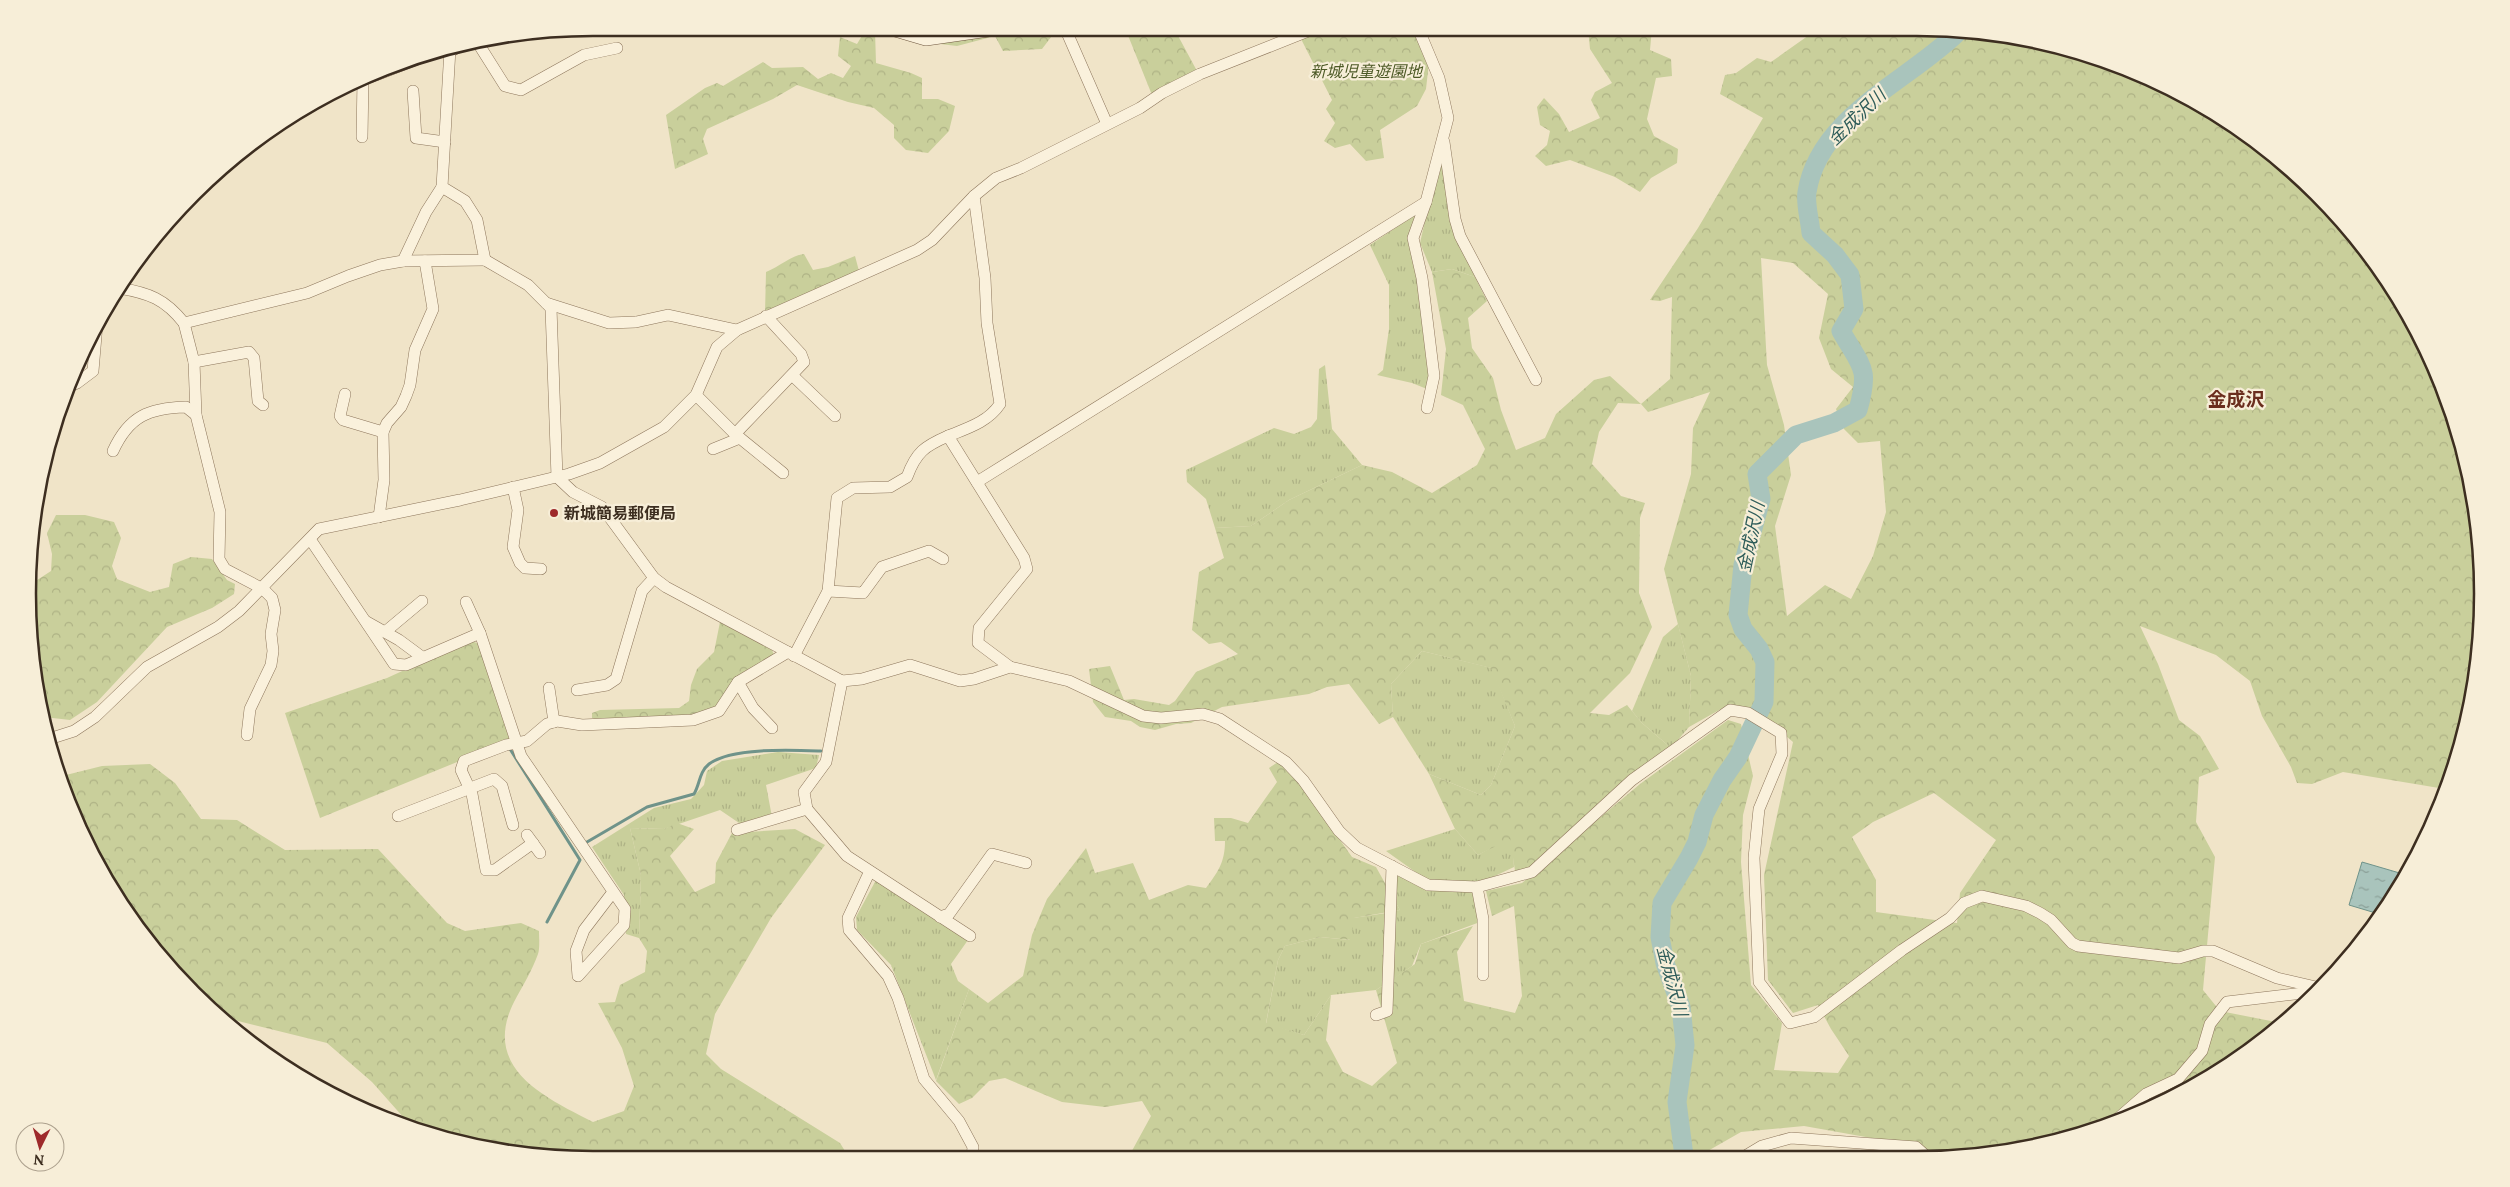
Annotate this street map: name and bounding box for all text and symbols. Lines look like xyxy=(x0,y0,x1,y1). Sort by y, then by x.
park label: 新城児童遊園地 xyxy=(1310,61,1424,81)
water label: 金成沢川 xyxy=(1823,82,1892,150)
district label: 金成沢 xyxy=(2207,387,2265,411)
water label: 金成沢川 xyxy=(1732,497,1770,575)
place label: 新城簡易郵便局 xyxy=(564,503,676,523)
marker: 新城簡易郵便局 xyxy=(548,507,560,519)
water label: 金成沢川 xyxy=(1652,943,1693,1021)
north arrow xyxy=(15,1122,65,1172)
text: N xyxy=(33,1150,45,1169)

